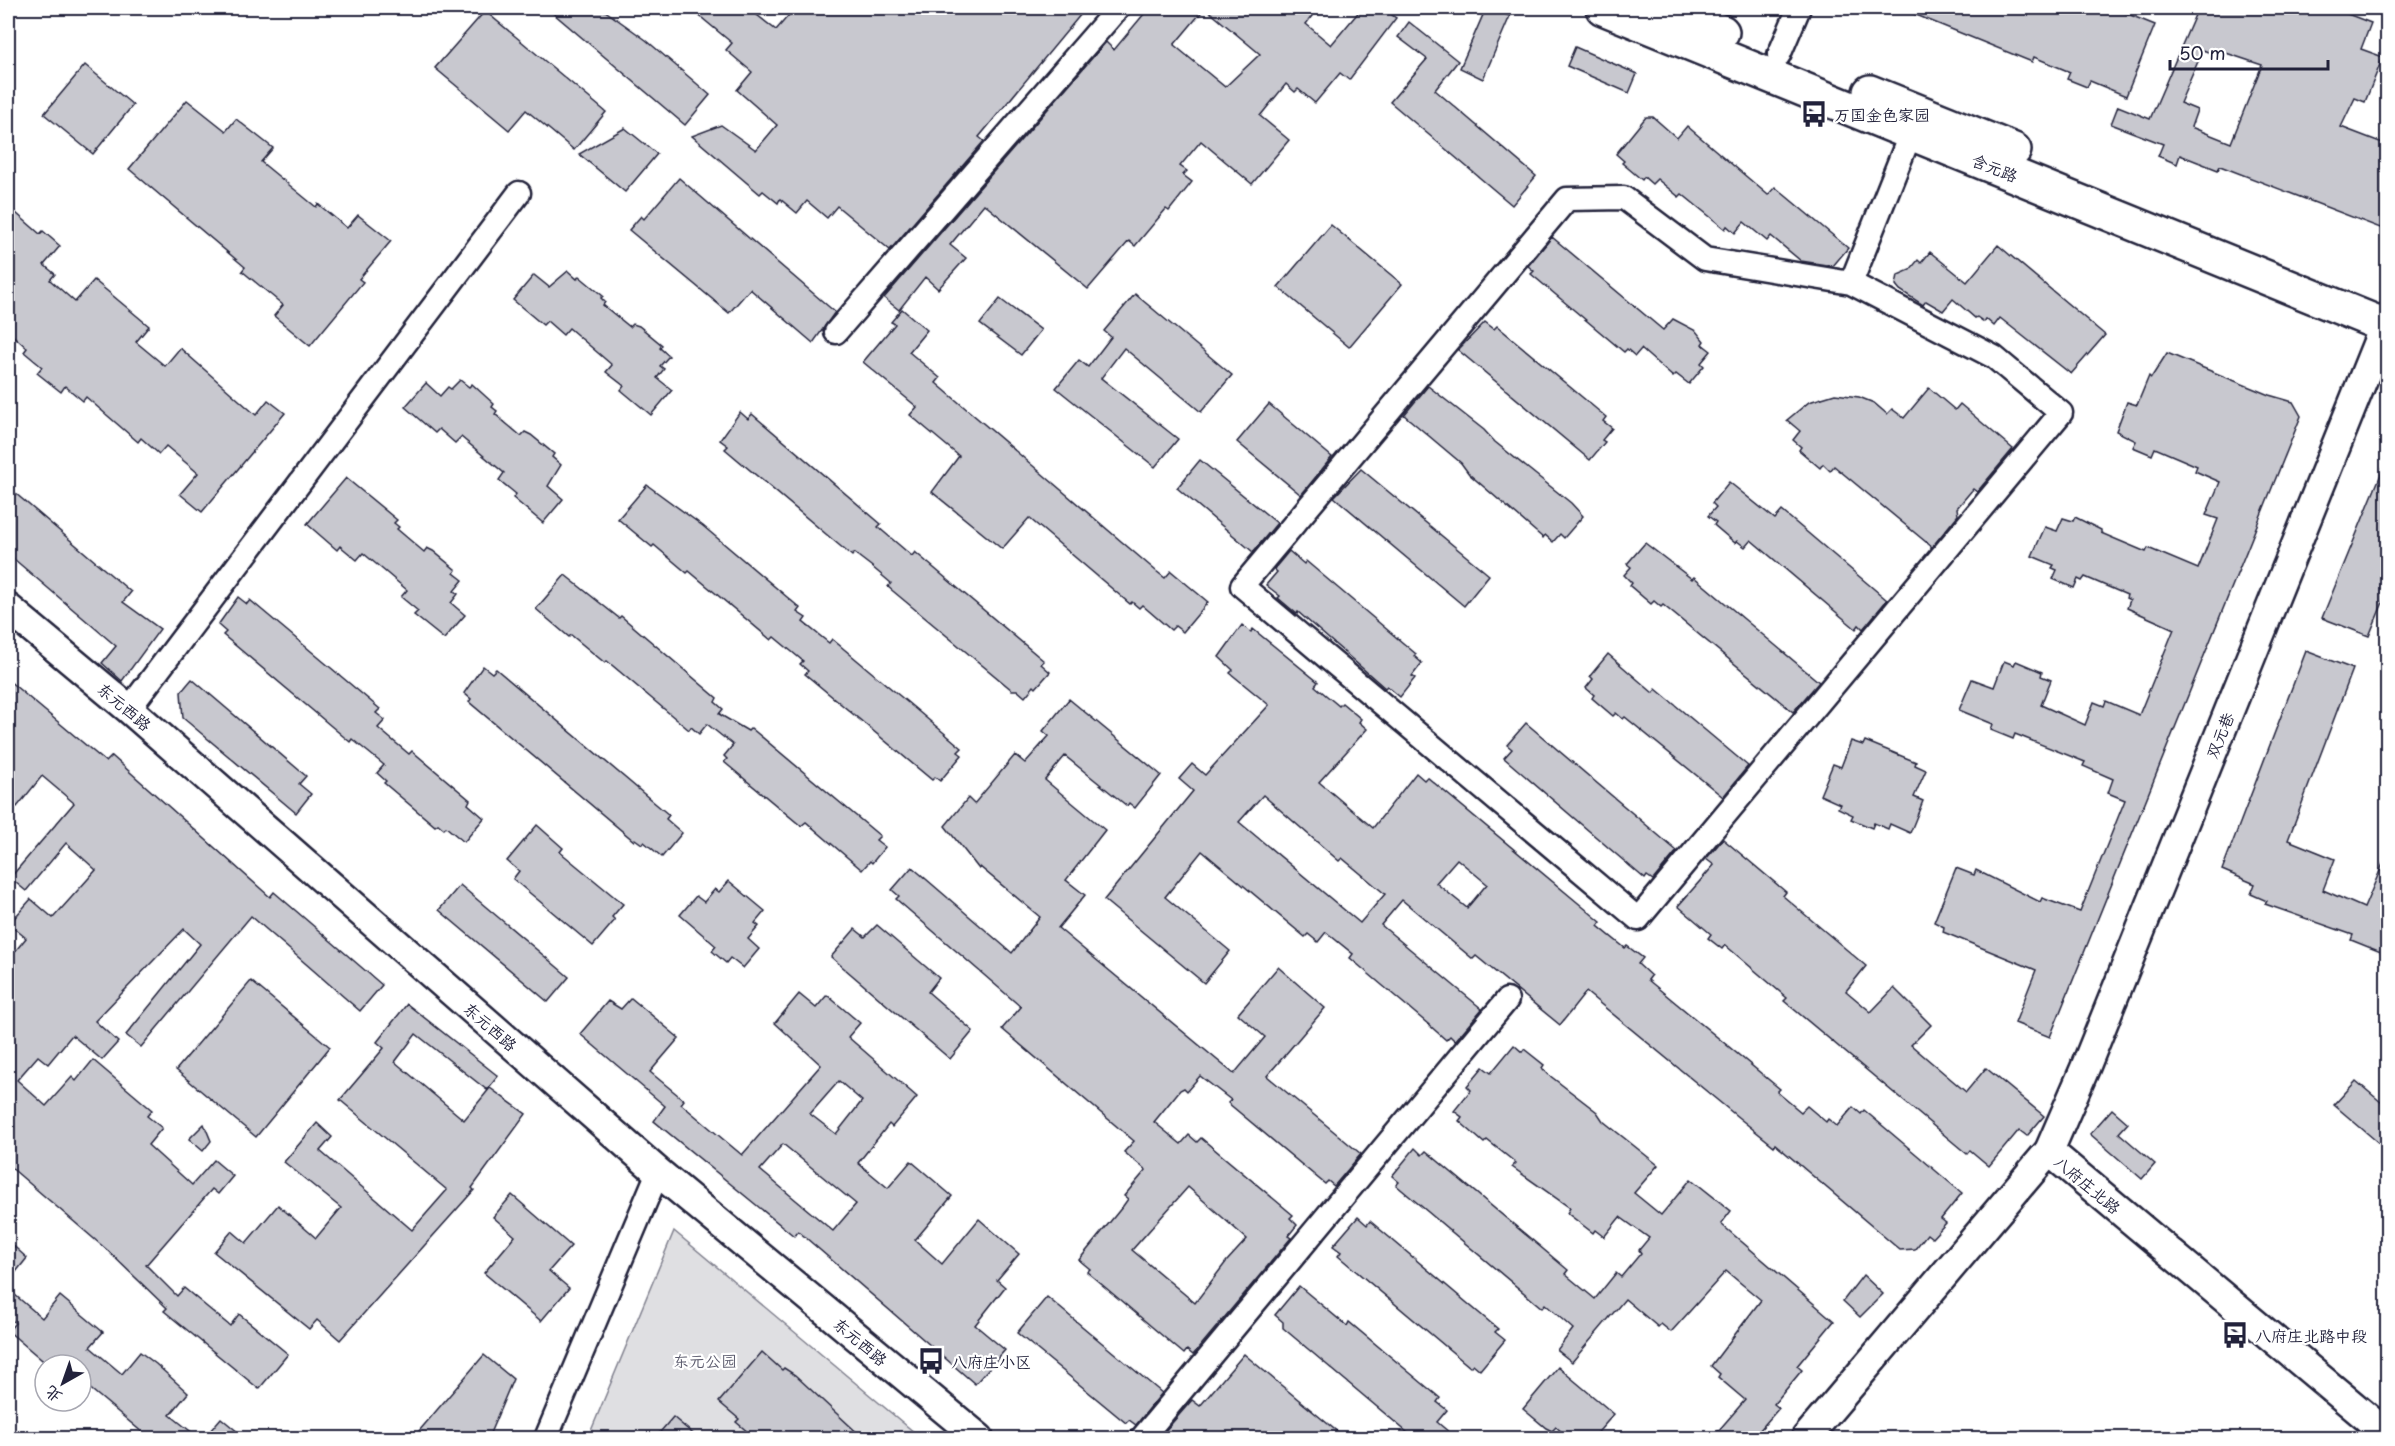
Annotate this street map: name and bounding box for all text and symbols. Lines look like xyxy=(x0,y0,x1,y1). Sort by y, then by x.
scale bar xyxy=(2170,33,2328,71)
text: 50 m xyxy=(2179,39,2226,66)
bus stop icon: 万国金色家园 xyxy=(1799,99,1829,129)
place label: 万国金色家园 xyxy=(1834,102,1930,126)
street label: 含元路 xyxy=(1968,147,2022,187)
street label: 东元西路 xyxy=(93,676,157,736)
street label: 双元巷 xyxy=(2199,708,2239,762)
street label: 东元西路 xyxy=(459,996,523,1056)
street label: 八府庄北路 xyxy=(2050,1149,2126,1219)
street label: 东元西路 xyxy=(829,1311,893,1371)
bus stop icon: 八府庄北路中段 xyxy=(2220,1320,2250,1350)
place label: 八府庄北路中段 xyxy=(2255,1323,2367,1347)
bus stop icon: 八府庄小区 xyxy=(916,1346,946,1376)
park label: 东元公园 xyxy=(673,1348,737,1372)
place label: 八府庄小区 xyxy=(951,1349,1031,1373)
north arrow xyxy=(33,1353,93,1413)
text: 北 xyxy=(39,1381,67,1410)

